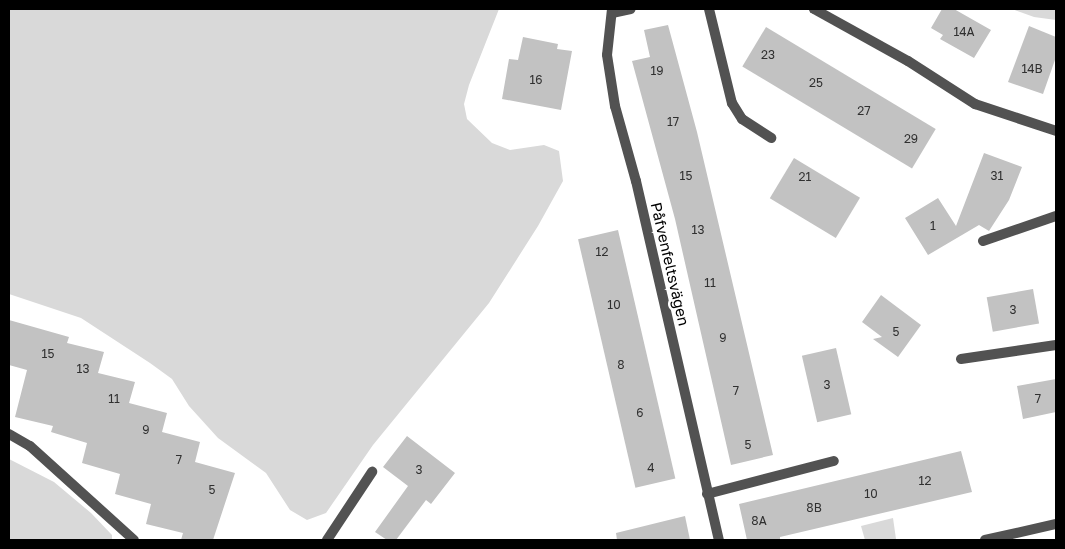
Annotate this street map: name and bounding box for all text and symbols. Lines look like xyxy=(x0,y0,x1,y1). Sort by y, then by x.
house number: 14A xyxy=(953,25,975,39)
house number: 23 xyxy=(761,48,775,62)
house number: 14B xyxy=(1021,62,1043,76)
house number: 19 xyxy=(650,64,664,78)
house number: 16 xyxy=(529,73,543,87)
house number: 25 xyxy=(809,76,823,90)
house number: 27 xyxy=(857,104,871,118)
house number: 17 xyxy=(667,115,679,129)
house number: 29 xyxy=(904,132,918,146)
house number: 15 xyxy=(680,169,692,183)
house number: 31 xyxy=(991,169,1003,183)
house number: 21 xyxy=(799,170,811,184)
street label: Påfvenfeltsvägen xyxy=(647,201,693,327)
house number: 1 xyxy=(930,219,936,233)
house number: 13 xyxy=(692,223,704,237)
house number: 12 xyxy=(596,245,608,259)
house number: 11 xyxy=(704,276,716,290)
house number: 10 xyxy=(607,298,621,312)
house number: 3 xyxy=(1009,303,1017,317)
house number: 5 xyxy=(893,325,899,339)
house number: 9 xyxy=(719,331,727,345)
house number: 15 xyxy=(42,347,54,361)
house number: 8 xyxy=(617,358,625,372)
house number: 13 xyxy=(77,362,89,376)
house number: 3 xyxy=(823,378,831,392)
house number: 7 xyxy=(733,384,739,398)
house number: 11 xyxy=(108,392,120,406)
house number: 7 xyxy=(1035,392,1041,406)
house number: 6 xyxy=(636,406,644,420)
house number: 9 xyxy=(142,423,150,437)
house number: 5 xyxy=(745,438,751,452)
house number: 7 xyxy=(176,453,182,467)
house number: 4 xyxy=(647,461,655,475)
house number: 3 xyxy=(415,463,423,477)
house number: 12 xyxy=(919,474,931,488)
house number: 5 xyxy=(209,483,215,497)
house number: 10 xyxy=(864,487,878,501)
house number: 8B xyxy=(806,501,822,515)
house number: 8A xyxy=(751,514,767,528)

